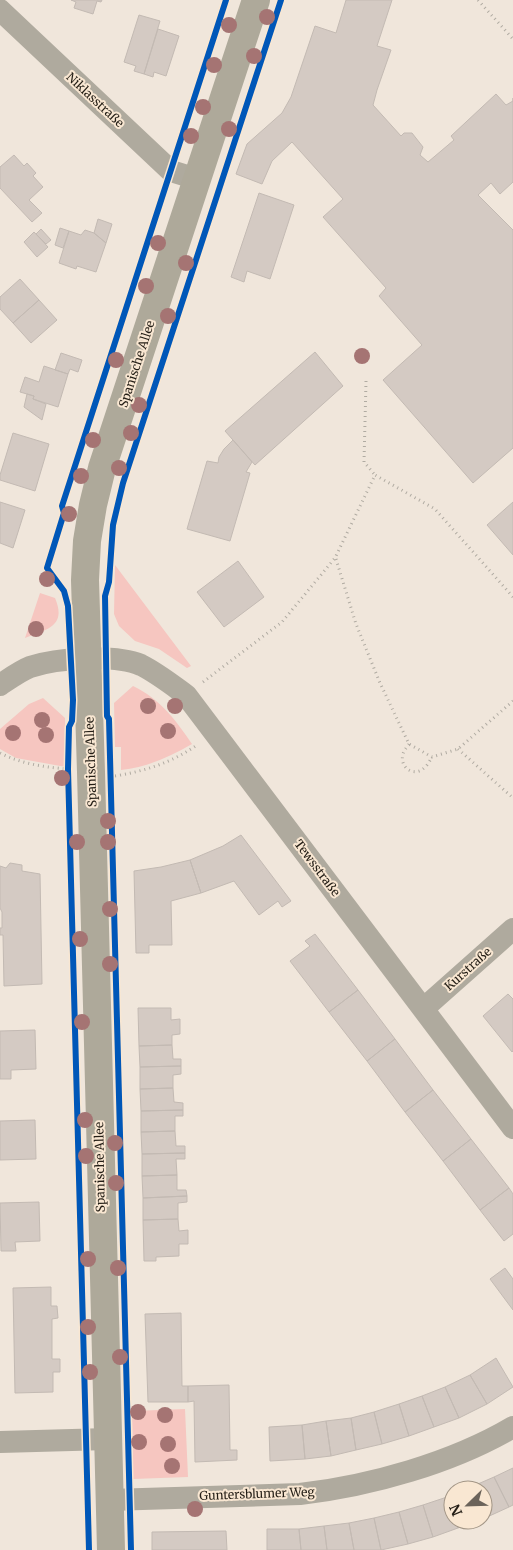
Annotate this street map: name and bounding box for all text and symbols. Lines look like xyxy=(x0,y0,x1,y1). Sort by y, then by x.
street label: Niklasstraße xyxy=(63,69,127,130)
street label: Spanische Allee xyxy=(115,319,158,409)
street label: Spanische Allee xyxy=(81,717,100,807)
street label: Tewsstraße xyxy=(291,836,344,899)
street label: Kurstraße xyxy=(441,944,494,993)
street label: Spanische Allee xyxy=(91,1122,108,1212)
north arrow xyxy=(443,1480,493,1530)
street label: Guntersblumer Weg xyxy=(199,1484,316,1503)
text: N xyxy=(446,1501,466,1519)

